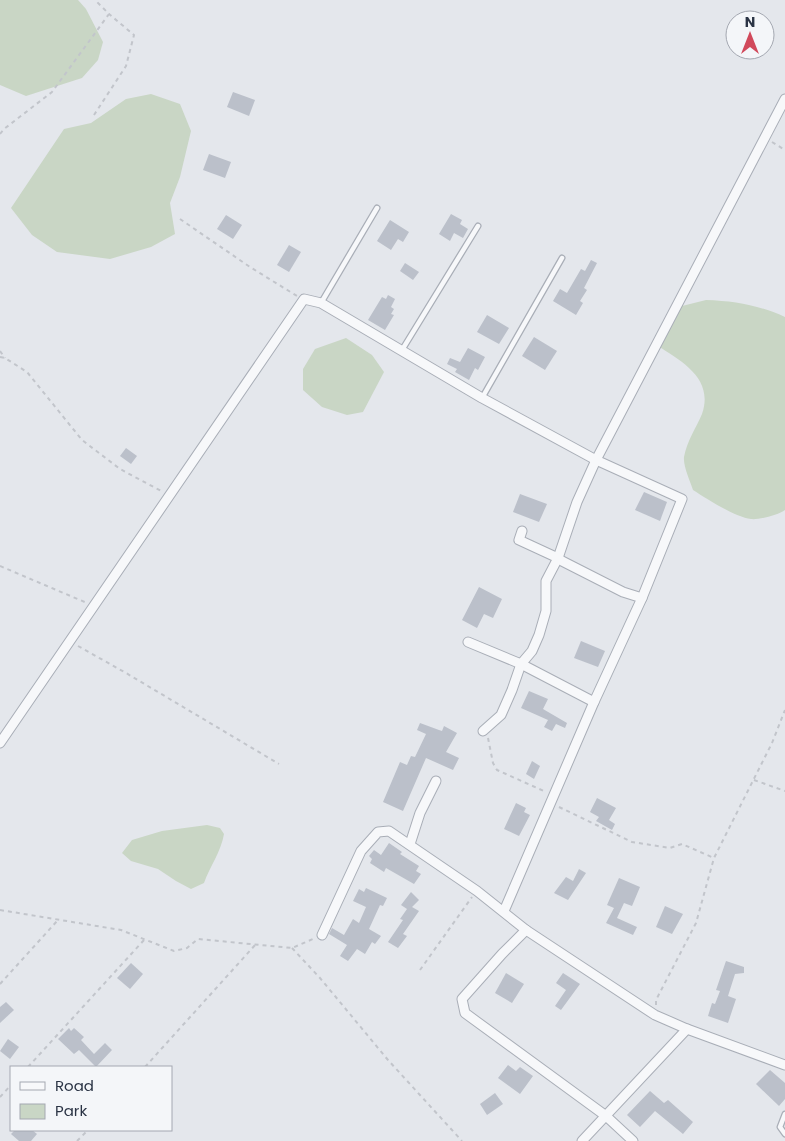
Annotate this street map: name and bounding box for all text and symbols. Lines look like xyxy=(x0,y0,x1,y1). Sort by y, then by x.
north arrow xyxy=(725,10,775,60)
text: N xyxy=(745,12,755,32)
legend xyxy=(10,1066,172,1131)
text: Road xyxy=(55,1075,94,1096)
text: Park xyxy=(55,1100,87,1121)

